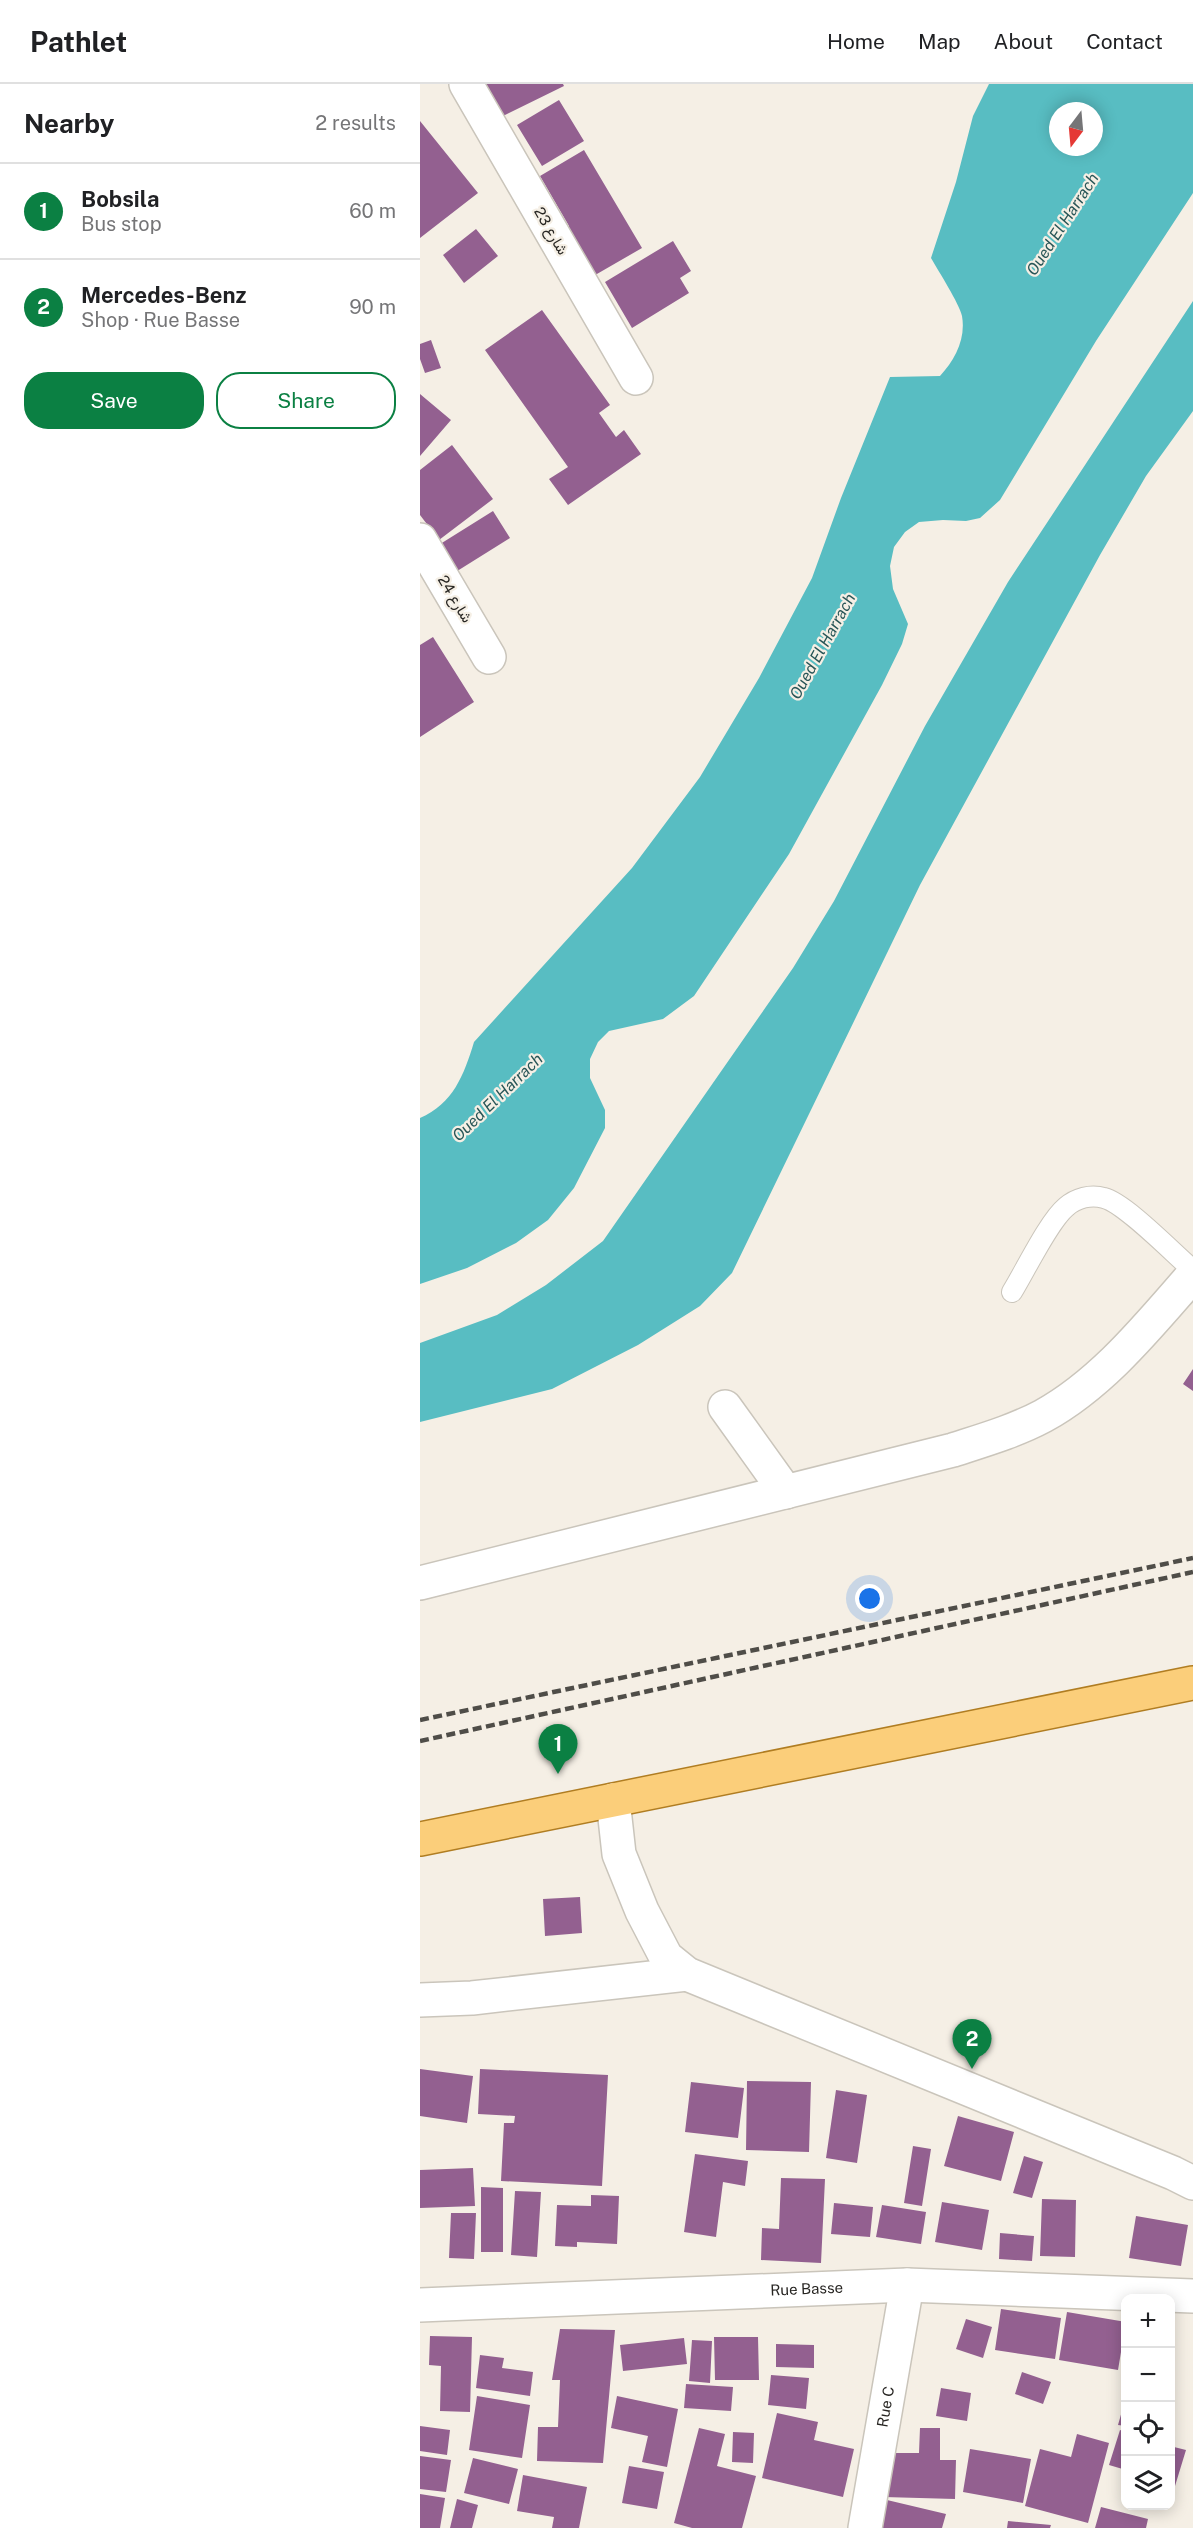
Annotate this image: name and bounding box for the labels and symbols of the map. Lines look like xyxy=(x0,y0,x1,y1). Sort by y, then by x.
north arrow xyxy=(1049,102,1103,156)
water label: Oued El Harrach xyxy=(1022,170,1103,279)
street label: شارع 23 xyxy=(528,204,572,259)
street label: شارع 24 xyxy=(432,572,476,627)
water label: Oued El Harrach xyxy=(786,590,859,702)
water label: Oued El Harrach xyxy=(448,1050,546,1145)
your location xyxy=(855,1584,884,1613)
pin: 1 xyxy=(538,1724,578,1774)
pin: 2 xyxy=(952,2020,992,2069)
street label: Rue Basse xyxy=(770,2279,843,2299)
street label: Rue C xyxy=(874,2385,897,2428)

